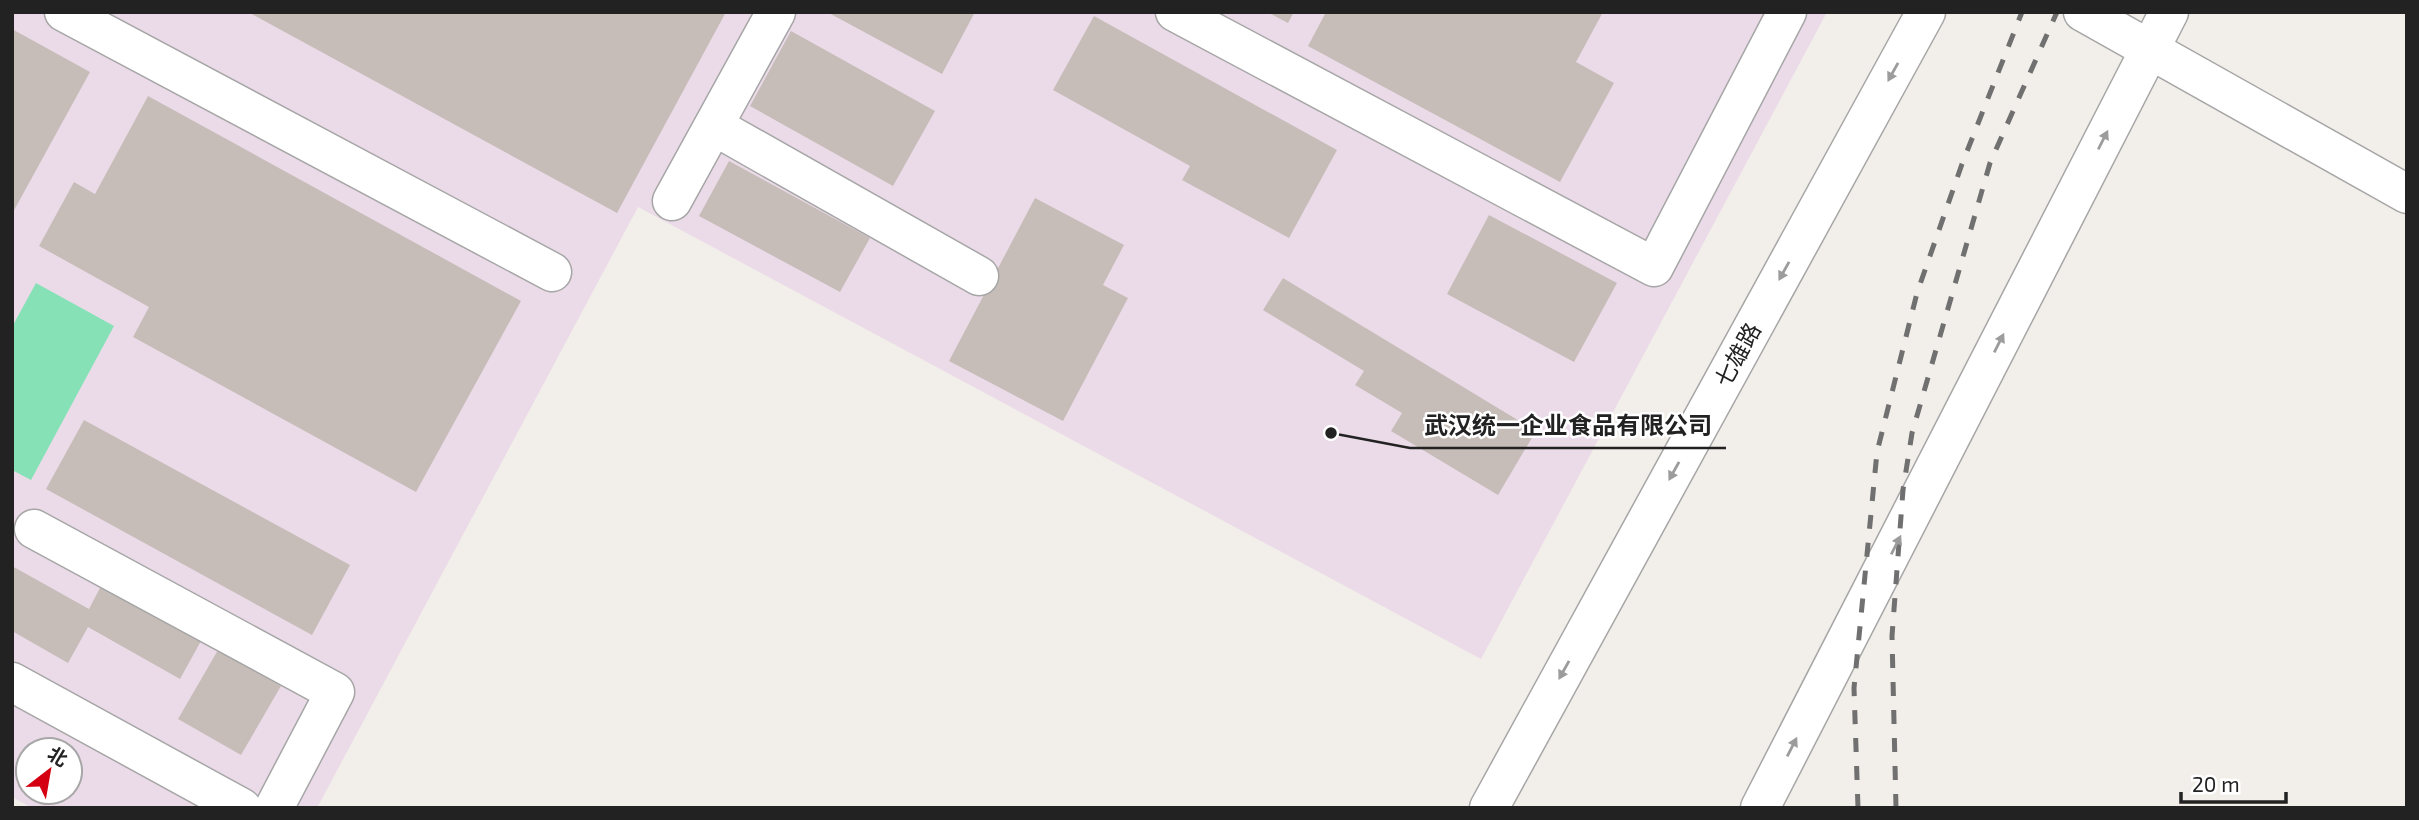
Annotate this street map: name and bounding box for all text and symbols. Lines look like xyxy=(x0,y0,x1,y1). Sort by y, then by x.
one-way arrow xyxy=(1887,62,1899,82)
one-way arrow xyxy=(2098,130,2109,150)
one-way arrow xyxy=(1778,262,1790,282)
street label: 七雄路 xyxy=(1708,318,1766,391)
one-way arrow xyxy=(1993,332,2005,352)
callout: 武汉统一企业食品有限公司 xyxy=(1410,403,1726,448)
text: 武汉统一企业食品有限公司 xyxy=(1424,410,1712,439)
one-way arrow xyxy=(1668,461,1680,481)
one-way arrow xyxy=(1890,535,1901,555)
one-way arrow xyxy=(1559,661,1571,681)
north arrow xyxy=(14,736,84,806)
one-way arrow xyxy=(1785,737,1797,757)
text: 北 xyxy=(44,741,72,771)
scale bar xyxy=(2181,760,2286,804)
text: 20 m xyxy=(2192,771,2240,796)

